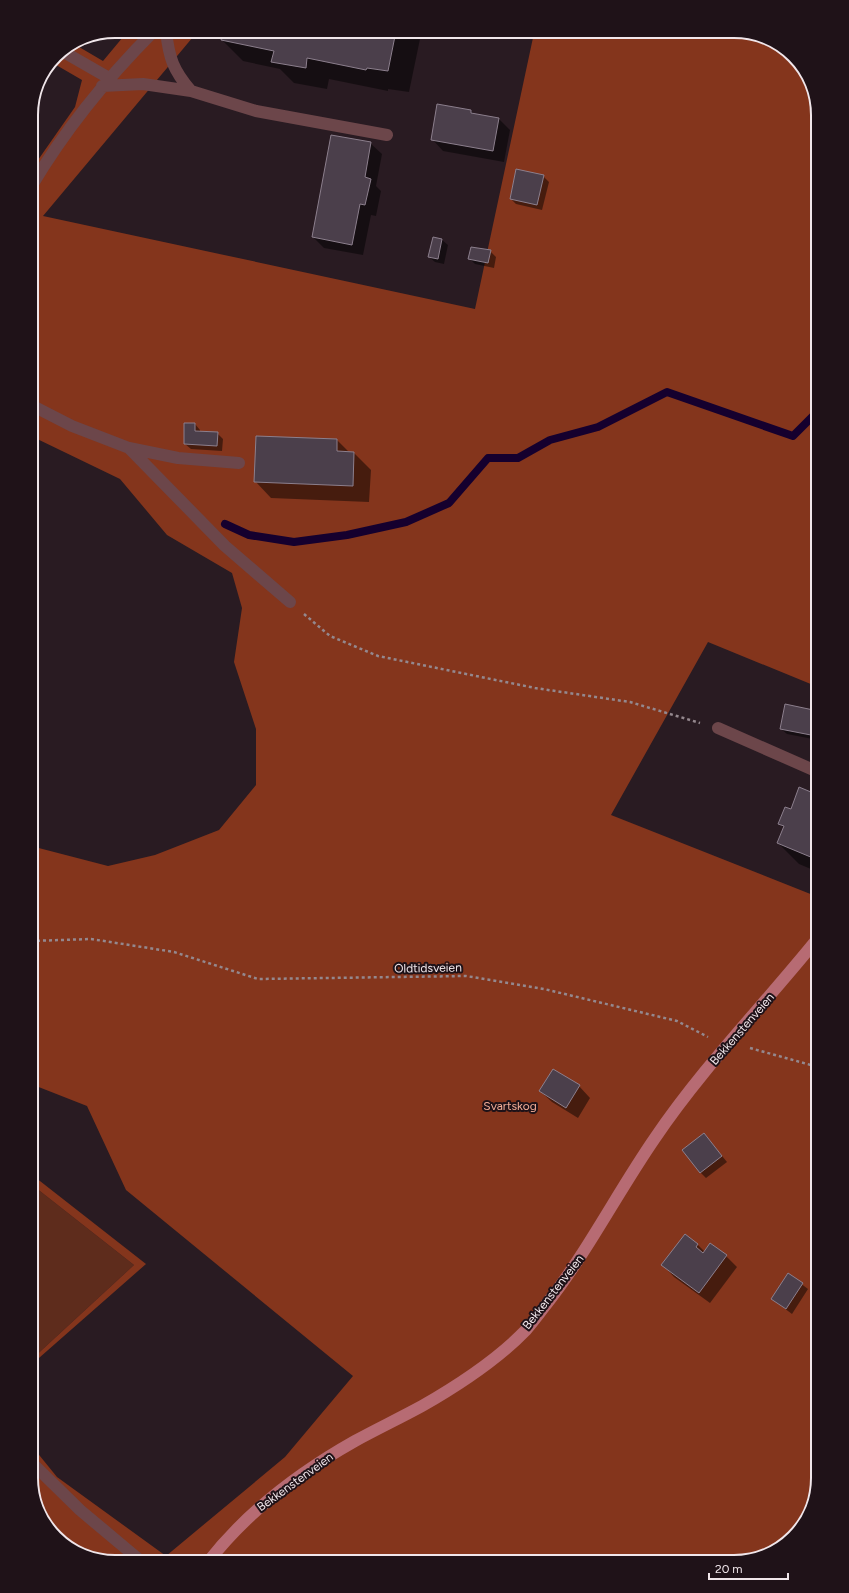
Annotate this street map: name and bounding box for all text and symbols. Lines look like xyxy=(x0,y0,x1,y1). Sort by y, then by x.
street label: Oldtidsveien xyxy=(394,960,462,976)
street label: Bekkenstenveien xyxy=(707,990,777,1068)
park label: Svartskog xyxy=(483,1099,537,1113)
street label: Bekkenstenveien xyxy=(520,1252,587,1332)
street label: Bekkenstenveien xyxy=(254,1450,336,1514)
scale bar xyxy=(709,1555,788,1581)
text: 20 m xyxy=(715,1562,743,1576)

